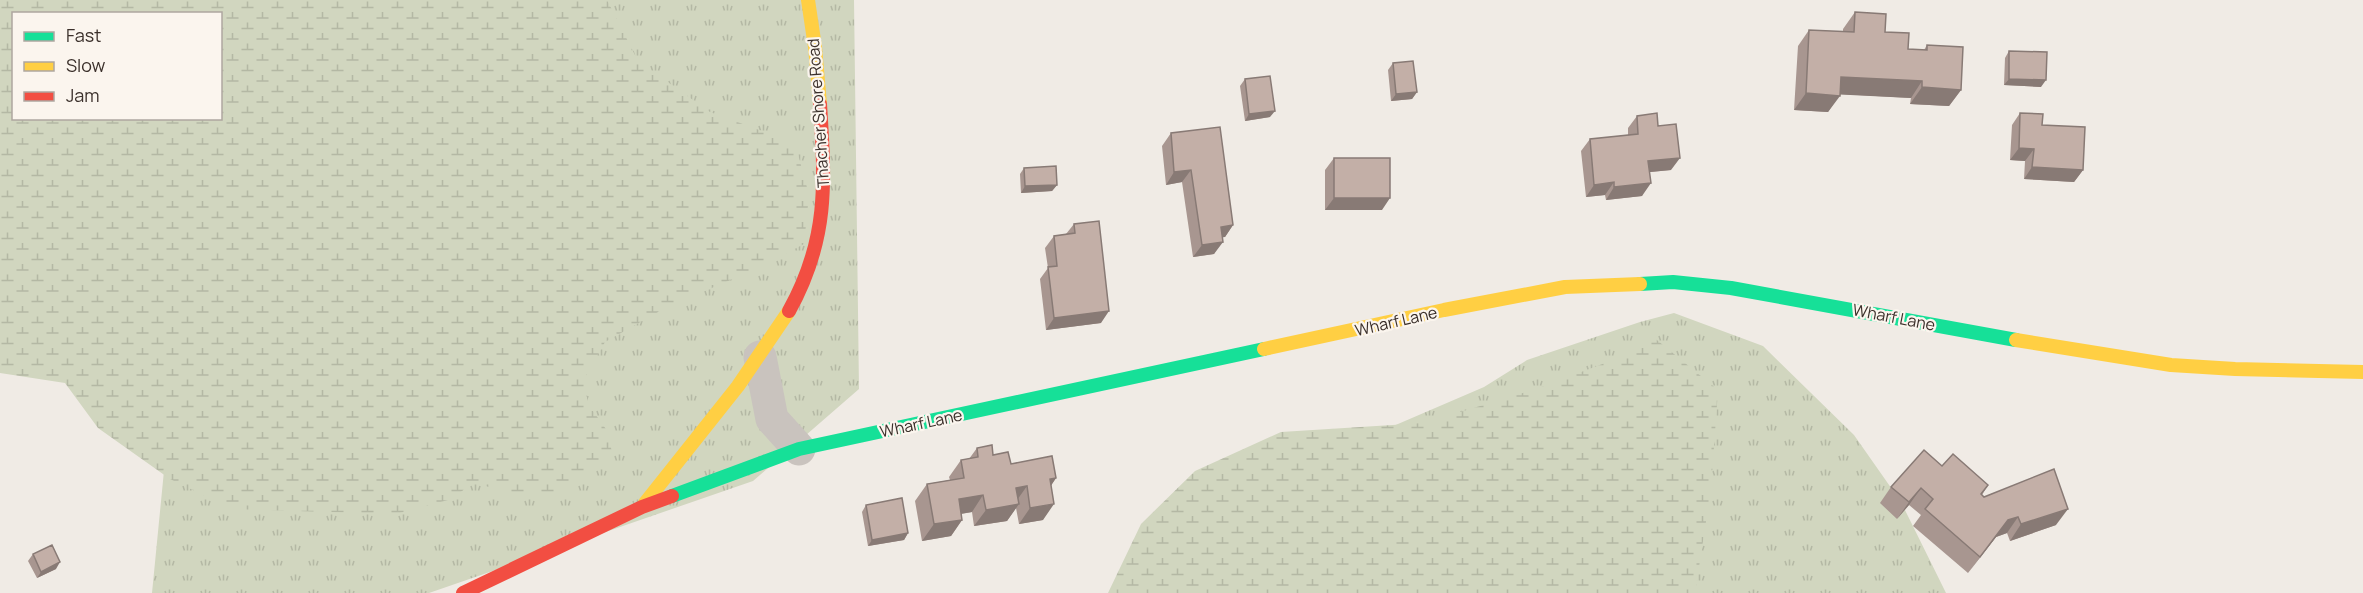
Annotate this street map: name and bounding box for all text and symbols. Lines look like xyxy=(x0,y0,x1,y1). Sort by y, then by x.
legend xyxy=(12,12,222,120)
text: Fast xyxy=(66,23,101,47)
street label: Thacher Shore Road xyxy=(802,38,834,188)
text: Slow xyxy=(66,53,106,77)
text: Jam xyxy=(66,83,100,107)
street label: Wharf Lane xyxy=(1851,298,1937,336)
street label: Wharf Lane xyxy=(1353,301,1439,341)
street label: Wharf Lane xyxy=(878,404,964,442)

